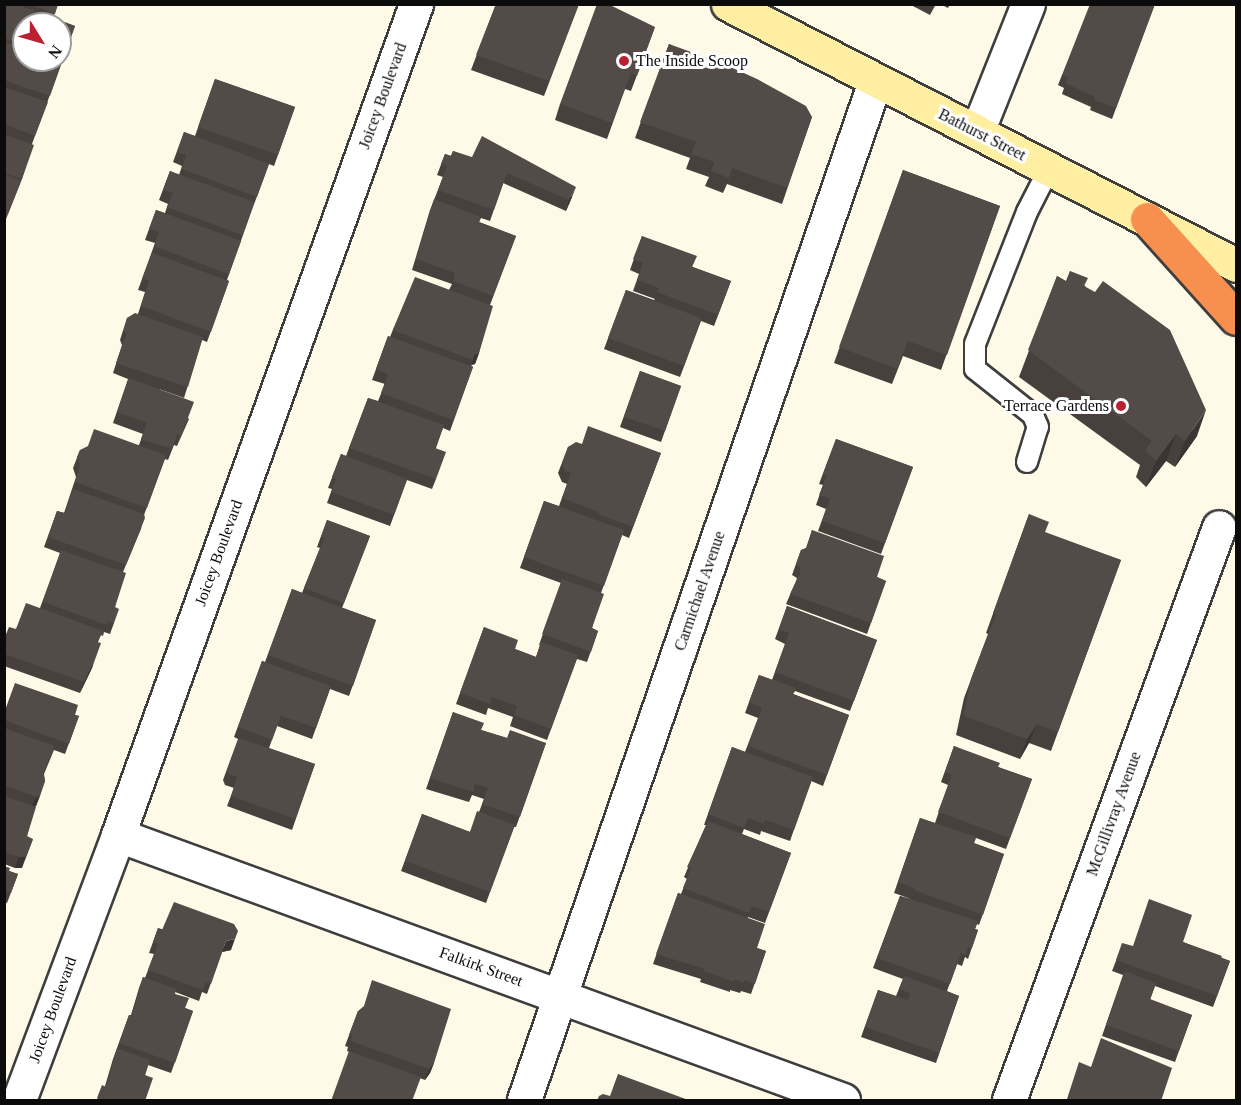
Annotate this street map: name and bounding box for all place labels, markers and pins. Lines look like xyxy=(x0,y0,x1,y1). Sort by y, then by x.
place label: The Inside Scoop xyxy=(636,51,748,71)
marker: The Inside Scoop xyxy=(617,54,631,68)
place label: Terrace Gardens xyxy=(1004,396,1109,416)
marker: Terrace Gardens xyxy=(1114,399,1128,413)

